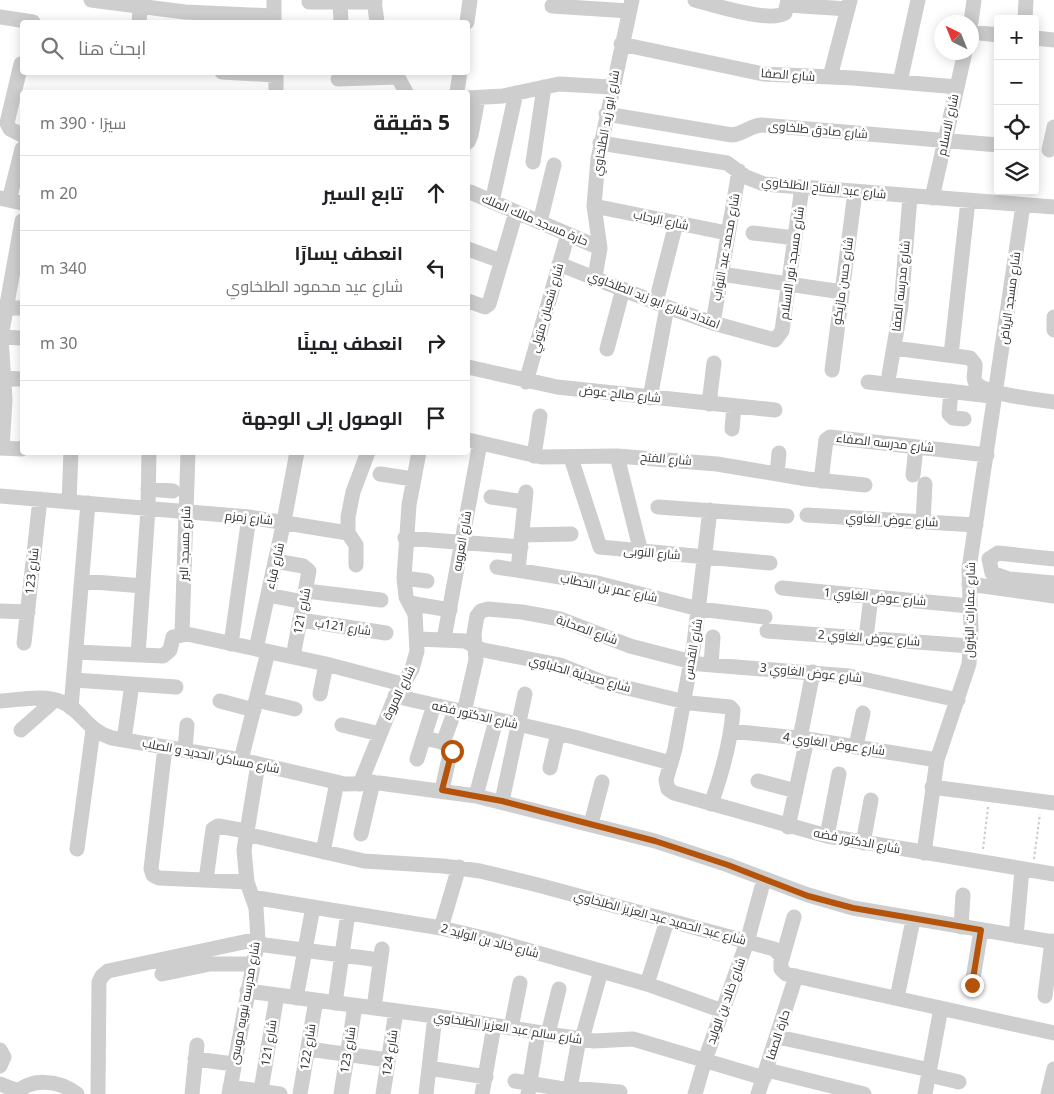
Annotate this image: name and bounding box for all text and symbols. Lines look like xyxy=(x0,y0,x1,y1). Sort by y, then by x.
north arrow xyxy=(934,15,979,60)
map controls xyxy=(994,15,1039,195)
button: + xyxy=(994,15,1039,60)
search box xyxy=(20,20,470,75)
icon: search xyxy=(38,34,66,62)
text: ابحث هنا xyxy=(78,35,146,61)
button: − xyxy=(994,60,1039,105)
street label: شارع الصفا xyxy=(760,64,816,85)
street label: شارع ابو زيد الطلخاوي xyxy=(588,69,625,177)
street label: شارع الاسلام xyxy=(933,92,962,157)
button: locate xyxy=(994,105,1039,150)
text: 5 دقيقة xyxy=(373,108,450,136)
text: سيرًا · 390 m xyxy=(40,112,126,134)
street label: شارع صادق طلخاوى xyxy=(768,117,869,142)
button: layers xyxy=(994,150,1039,195)
street label: شارع عبد الفتاح الطلخاوي xyxy=(761,173,887,204)
icon: ahead xyxy=(422,179,450,207)
text: تابع السير xyxy=(323,180,403,206)
text: 20 m xyxy=(40,182,77,204)
street label: حارة مسجد مالك الملك xyxy=(479,189,591,250)
street label: شارع محمد عبد التواب xyxy=(708,192,743,302)
street label: شارع الرحاب xyxy=(632,205,690,234)
street label: شارع مسجد نور الاسلام xyxy=(775,205,808,321)
street label: شارع حسن مازيكو xyxy=(828,236,857,326)
street label: شارع مدرسه الصفا xyxy=(887,239,914,332)
text: انعطف يسارًا xyxy=(294,240,403,266)
street label: شارع مسجد الرياض xyxy=(995,250,1024,345)
icon: left xyxy=(422,254,450,282)
text: 340 m xyxy=(40,257,87,279)
street label: شارع شعبان متولي xyxy=(526,261,569,355)
street label: امتداد شارع ابو زيد الطلخاوي xyxy=(585,267,723,334)
text: شارع عيد محمود الطلخاوي xyxy=(226,275,403,297)
icon: right xyxy=(422,329,450,357)
text: انعطف يمينًا xyxy=(297,330,403,356)
text: 30 m xyxy=(40,332,77,354)
street label: شارع صالح عوض xyxy=(578,381,662,406)
icon: arrive xyxy=(422,404,450,432)
text: الوصول إلى الوجهة xyxy=(242,405,403,431)
street label: شارع مدرسه الصفاء xyxy=(835,429,935,456)
street label: شارع الفتح xyxy=(640,448,693,469)
street label: شارع مسجد البر xyxy=(175,505,194,582)
street label: شارع زمزم xyxy=(224,507,274,528)
street label: شارع العروبه xyxy=(448,509,475,572)
street label: شارع عوض الغاوي xyxy=(845,509,939,532)
street label: شارع قباء xyxy=(261,541,288,591)
street label: شارع النوبى xyxy=(623,542,681,563)
street label: شارع 123 xyxy=(21,547,42,595)
street label: شارع عمارات البترول xyxy=(960,562,979,658)
street label: شارع عمر بن الخطاب xyxy=(559,569,659,606)
street label: شارع عوض الغاوي 1 xyxy=(823,584,927,611)
street label: شارع 121 xyxy=(289,586,314,636)
street label: شارع الصحابة xyxy=(554,611,620,648)
street label: شارع 121ب xyxy=(314,614,372,639)
street label: شارع القدس xyxy=(679,617,706,681)
street label: شارع عوض الغاوي 2 xyxy=(817,625,921,652)
street label: شارع صيدلية الحلباوي xyxy=(527,651,633,698)
street label: شارع عوض الغاوي 3 xyxy=(759,659,863,688)
street label: شارع المروة xyxy=(378,663,419,723)
street label: شارع الدكتور فضه xyxy=(430,696,520,733)
street label: شارع عوض الغاوي 4 xyxy=(782,728,886,761)
street label: شارع مساكن الحديد و الصلب xyxy=(141,734,281,777)
route start xyxy=(441,740,464,763)
street label: شارع الدكتور فضه xyxy=(812,824,902,857)
street label: شارع عبد الحميد عبد العزيز الطلخاوي xyxy=(572,886,748,951)
street label: شارع خالد بن الوليد 2 xyxy=(439,919,541,962)
street label: شارع مدرسه نبويه موسى xyxy=(225,940,264,1066)
street label: شارع خالد بن الوليد xyxy=(702,955,749,1046)
route end xyxy=(961,974,984,997)
street label: شارع سالم عبد العزيز الطلخاوي xyxy=(432,1007,584,1050)
street label: حارة الصفا xyxy=(761,1008,794,1062)
street label: شارع 121 xyxy=(256,1018,281,1067)
street label: شارع 122 xyxy=(295,1022,320,1071)
street label: شارع 123 xyxy=(335,1025,360,1074)
street label: شارع 124 xyxy=(377,1028,402,1077)

